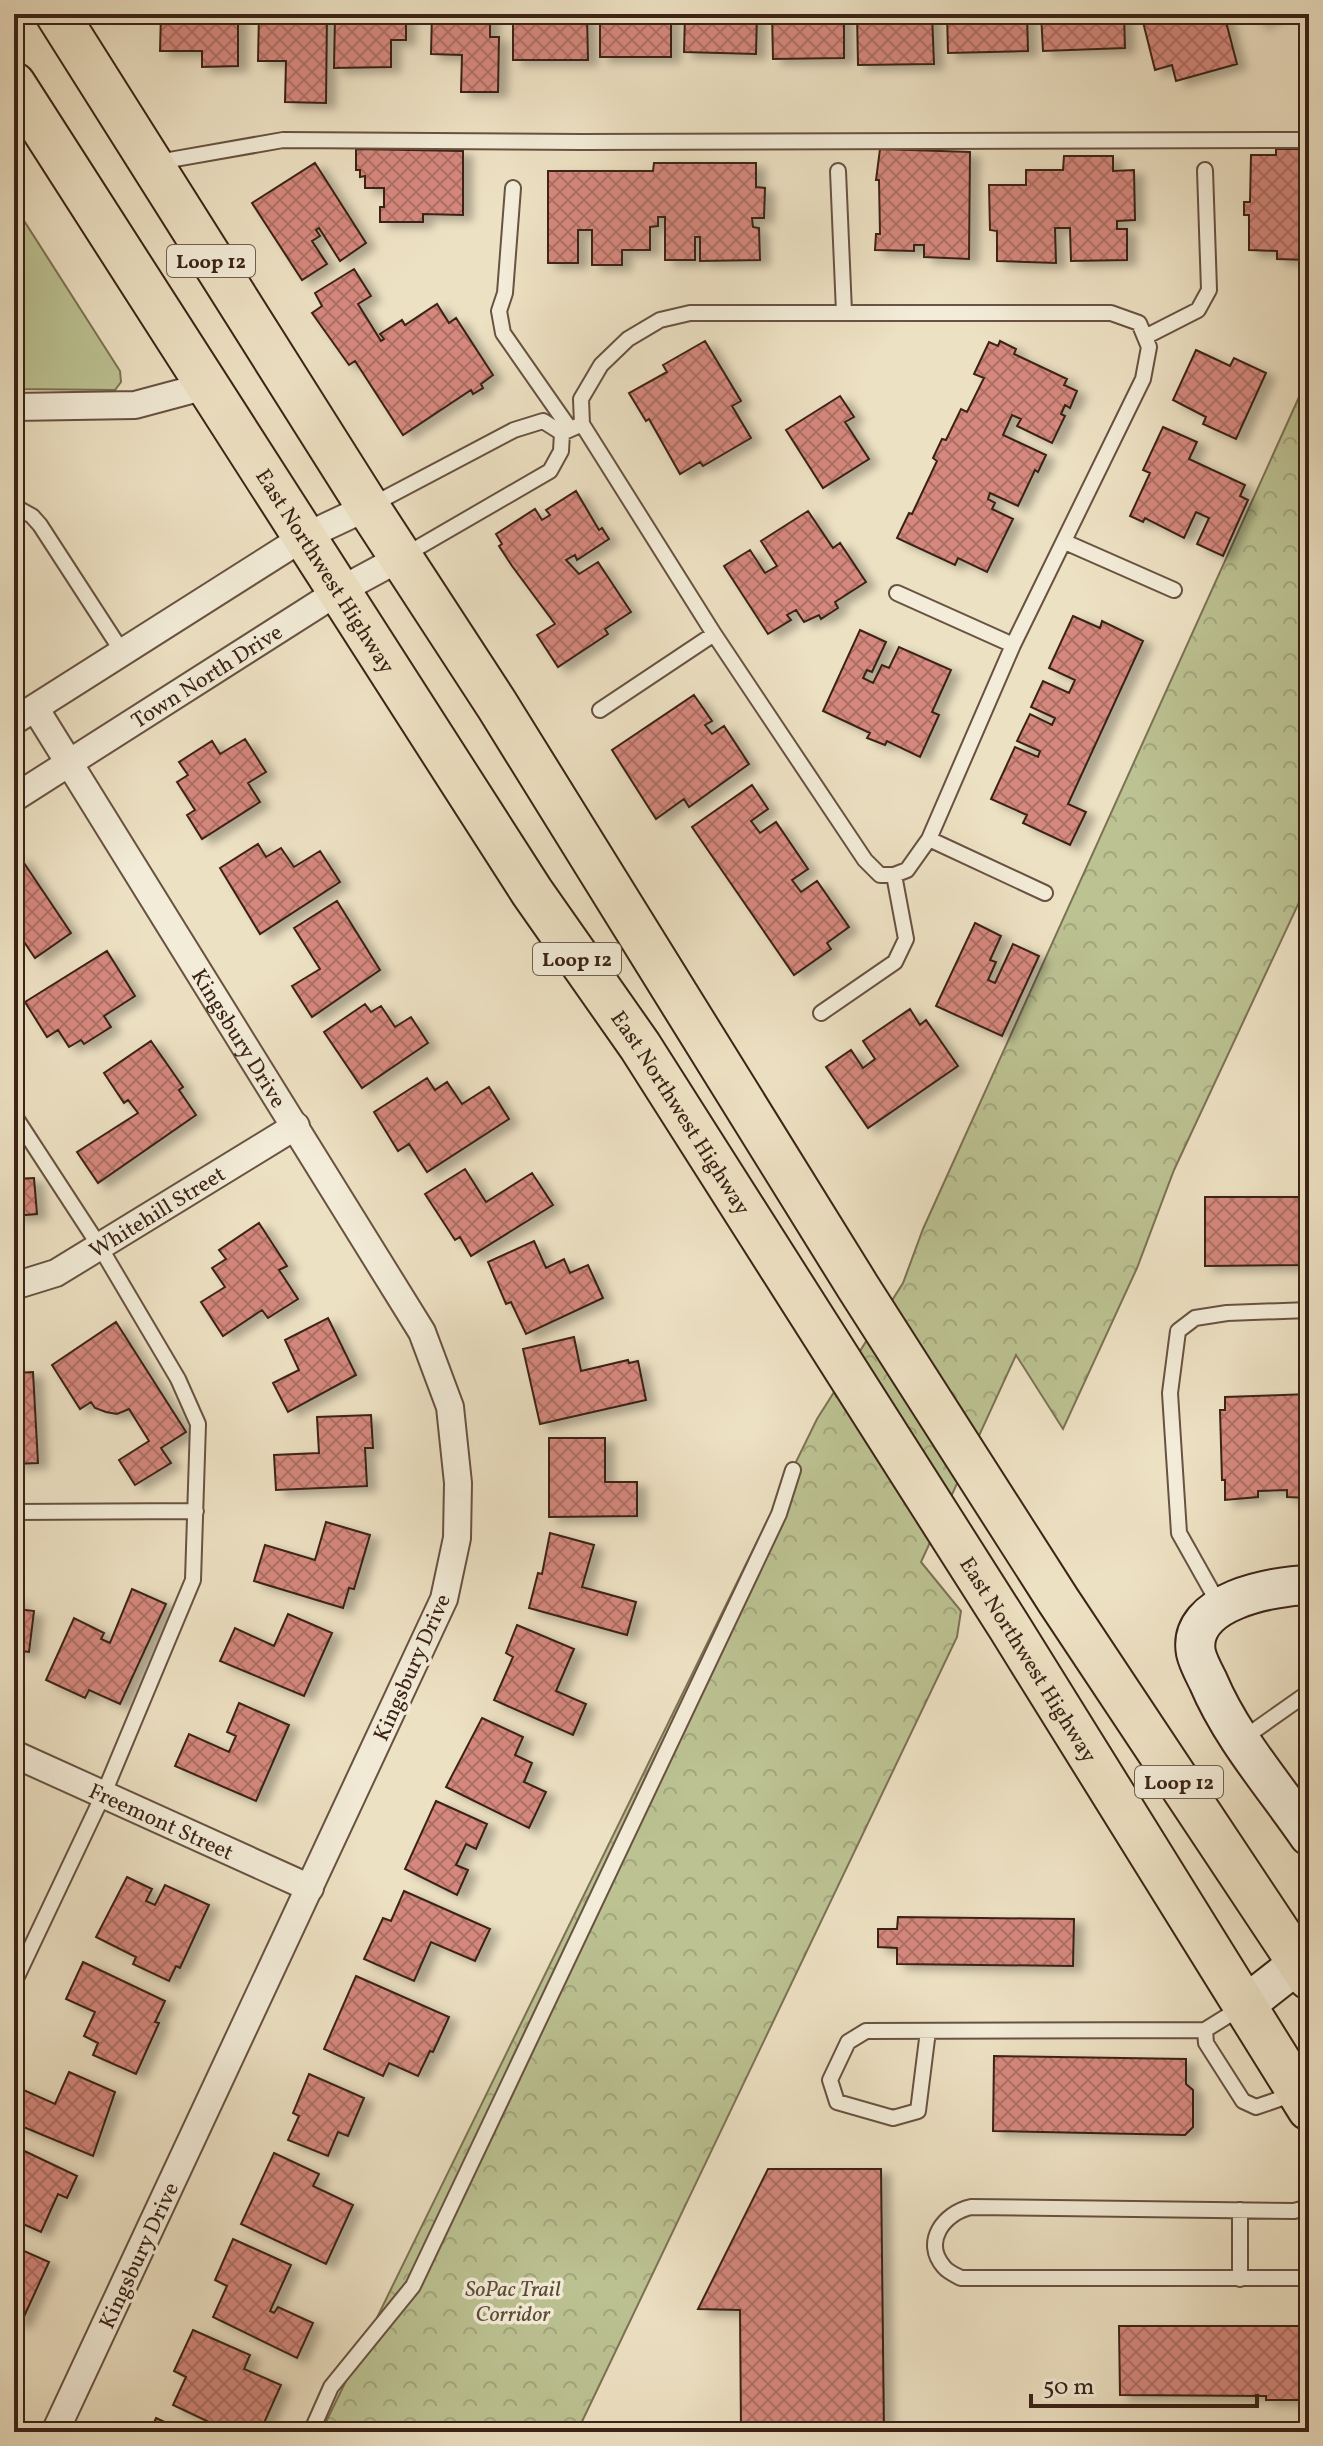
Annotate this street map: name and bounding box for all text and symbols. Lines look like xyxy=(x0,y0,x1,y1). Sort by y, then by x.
road number: Loop 12 xyxy=(167,245,255,277)
street label: East Northwest Highway xyxy=(247,464,401,680)
street label: Town North Drive xyxy=(126,618,289,737)
road number: Loop 12 xyxy=(533,943,621,975)
street label: Kingsbury Drive xyxy=(182,964,292,1115)
street label: East Northwest Highway xyxy=(602,1005,757,1222)
street label: Whitehill Street xyxy=(84,1160,232,1267)
street label: East Northwest Highway xyxy=(951,1551,1103,1770)
street label: Kingsbury Drive xyxy=(367,1589,460,1747)
road number: Loop 12 xyxy=(1135,1766,1223,1798)
street label: Freemont Street xyxy=(83,1777,238,1869)
street label: Kingsbury Drive xyxy=(93,2178,188,2334)
park label: SoPac Trail Corridor xyxy=(465,2275,561,2331)
scale bar xyxy=(1031,2358,1257,2408)
text: 50 m xyxy=(1043,2371,1095,2405)

